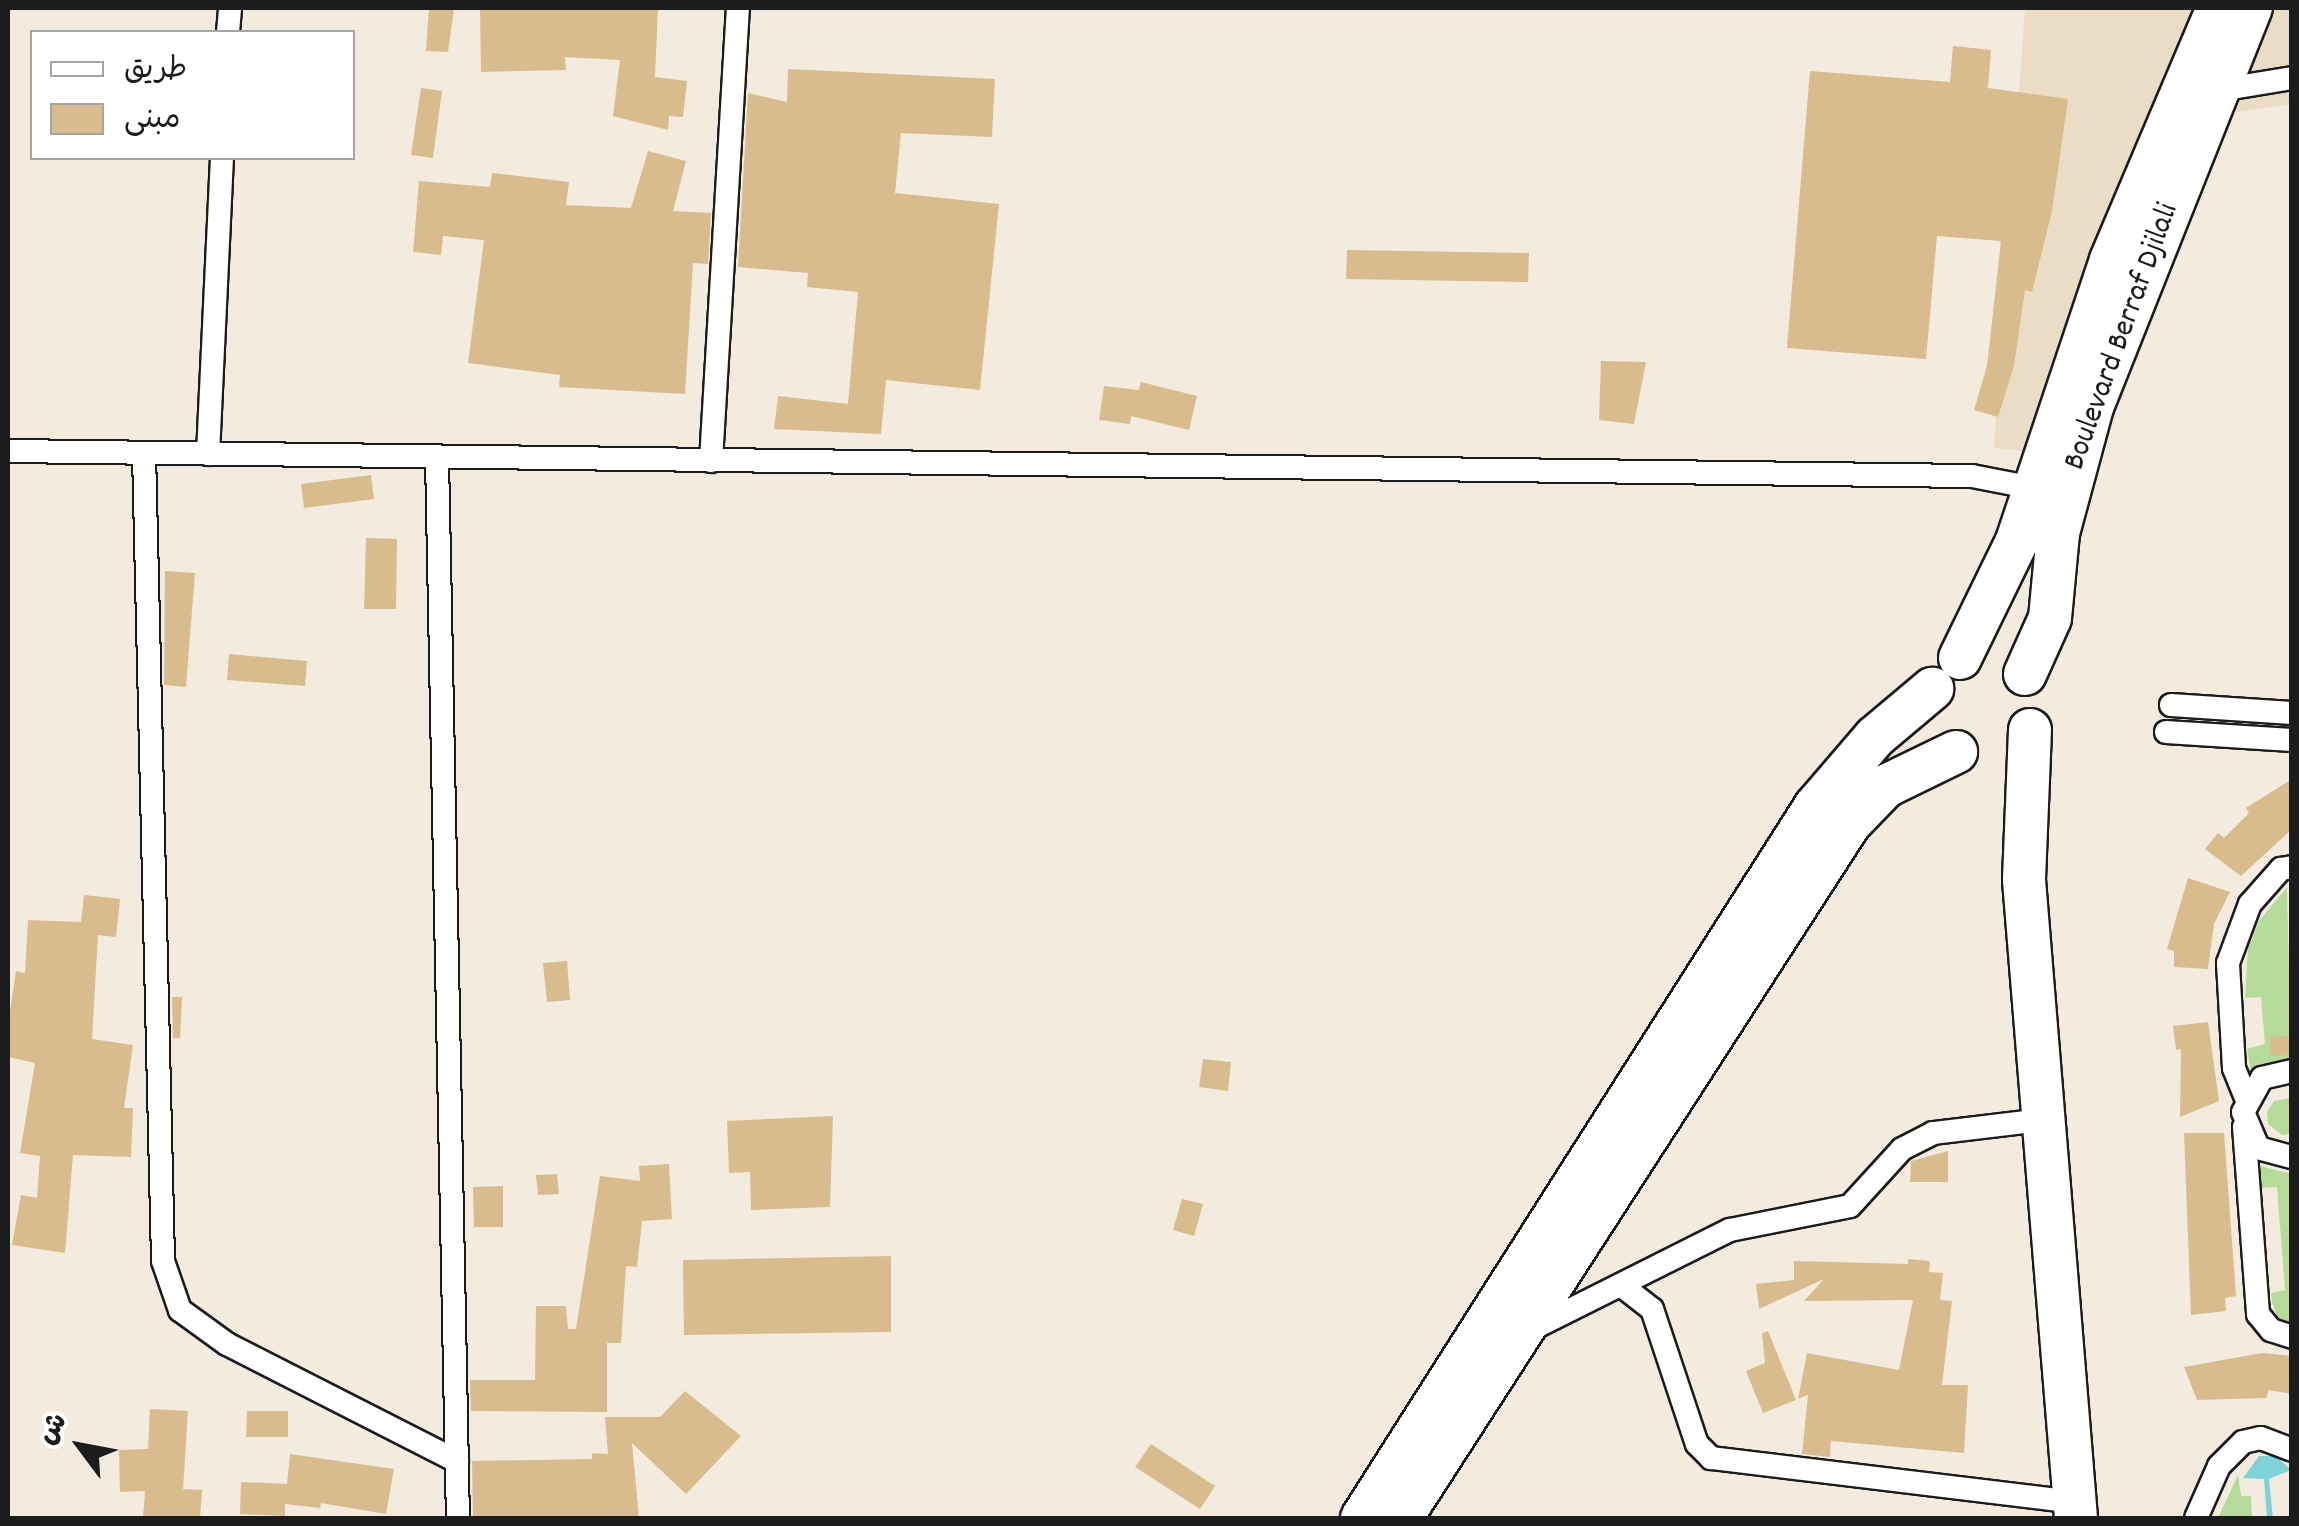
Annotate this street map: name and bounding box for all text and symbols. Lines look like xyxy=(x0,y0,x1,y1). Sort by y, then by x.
legend xyxy=(30,30,355,160)
text: طريق xyxy=(124,50,187,93)
text: مبنى xyxy=(124,100,180,143)
street label: Boulevard Berraf Djilali xyxy=(2057,198,2189,476)
north arrow xyxy=(30,1396,130,1496)
text: ش xyxy=(29,1406,80,1454)

